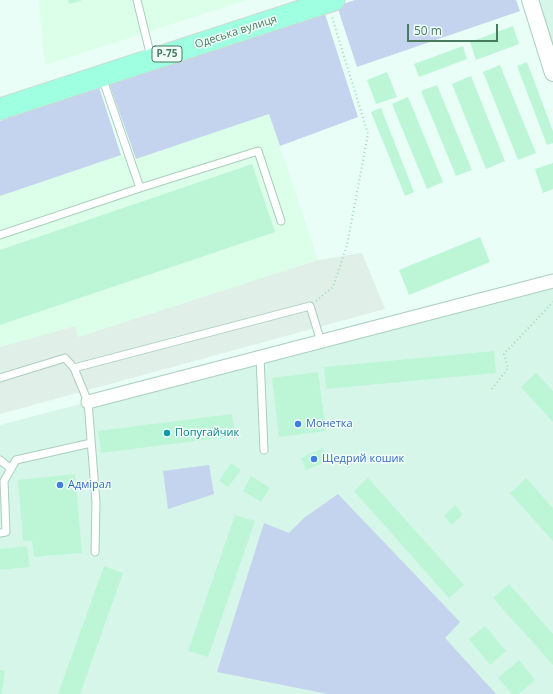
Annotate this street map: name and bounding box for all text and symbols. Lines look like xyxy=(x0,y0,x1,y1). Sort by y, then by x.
street label: Одеська вулиця xyxy=(193,13,279,51)
scale bar xyxy=(409,16,500,42)
text: 50 m xyxy=(414,22,442,39)
road number: Р-75 xyxy=(152,46,182,62)
place label: Монетка xyxy=(306,417,353,431)
marker: Монетка xyxy=(293,419,303,429)
place label: Попугайчик xyxy=(175,426,239,440)
marker: Попугайчик xyxy=(162,428,172,438)
place label: Щедрий кошик xyxy=(322,452,404,466)
marker: Щедрий кошик xyxy=(309,454,319,464)
place label: Адмірал xyxy=(68,478,111,492)
marker: Адмірал xyxy=(55,480,65,490)

